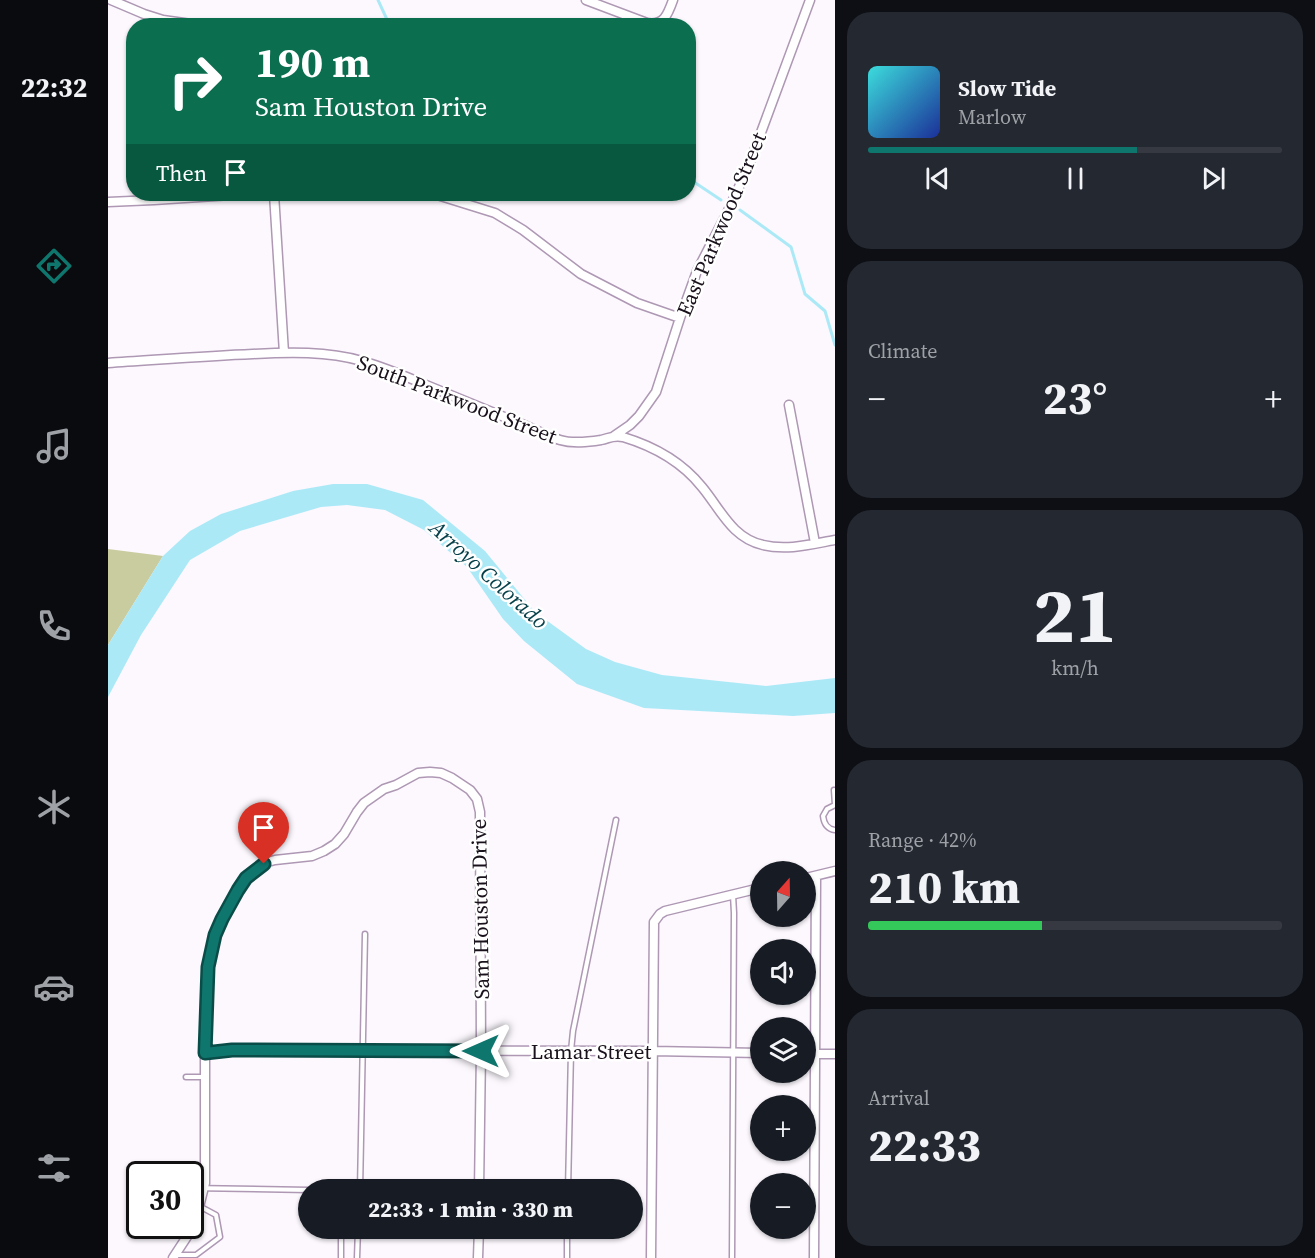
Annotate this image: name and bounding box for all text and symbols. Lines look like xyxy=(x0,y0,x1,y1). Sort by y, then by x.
text: 190 m xyxy=(255,33,370,91)
icon: right xyxy=(156,42,234,120)
text: 22:32 xyxy=(21,69,87,106)
text: Slow Tide xyxy=(958,73,1056,103)
text: Sam Houston Drive xyxy=(255,88,487,125)
text: Marlow xyxy=(958,103,1026,131)
street label: East Parkwood Street xyxy=(669,127,773,320)
icon: arrive xyxy=(219,156,252,189)
text: Then xyxy=(156,158,207,188)
icon: previous xyxy=(921,162,954,195)
icon: pause xyxy=(1059,162,1092,195)
icon: next xyxy=(1197,162,1230,195)
icon: directions xyxy=(33,245,75,287)
text: Climate xyxy=(868,337,937,365)
street label: South Parkwood Street xyxy=(353,348,561,450)
text: 23° xyxy=(1043,367,1107,429)
text: − xyxy=(868,376,886,421)
text: + xyxy=(1264,376,1282,421)
icon: music xyxy=(33,425,75,467)
water label: Arroyo Colorado xyxy=(422,511,555,636)
text: 21 xyxy=(1033,561,1117,668)
icon: phone xyxy=(33,605,75,647)
text: km/h xyxy=(1051,654,1099,682)
icon: climate xyxy=(33,786,75,828)
pin xyxy=(238,802,289,864)
icon: arrive xyxy=(247,811,280,844)
street label: Sam Houston Drive xyxy=(464,818,496,1000)
text: Range · 42% xyxy=(868,826,977,854)
text: 210 km xyxy=(868,856,1020,918)
north arrow xyxy=(750,861,816,927)
map controls xyxy=(750,861,816,1239)
button: sound xyxy=(750,939,816,1005)
icon: car xyxy=(33,966,75,1008)
button: layers xyxy=(750,1017,816,1083)
position arrow xyxy=(449,1019,513,1083)
street label: Lamar Street xyxy=(531,1037,652,1066)
text: Arrival xyxy=(868,1084,930,1112)
button: + xyxy=(750,1095,816,1161)
text: 22:33 xyxy=(868,1114,981,1176)
icon: filters xyxy=(33,1147,75,1189)
speed limit sign: 30 xyxy=(126,1161,204,1239)
button: − xyxy=(750,1173,816,1239)
text: 22:33 · 1 min · 330 m xyxy=(368,1194,573,1224)

